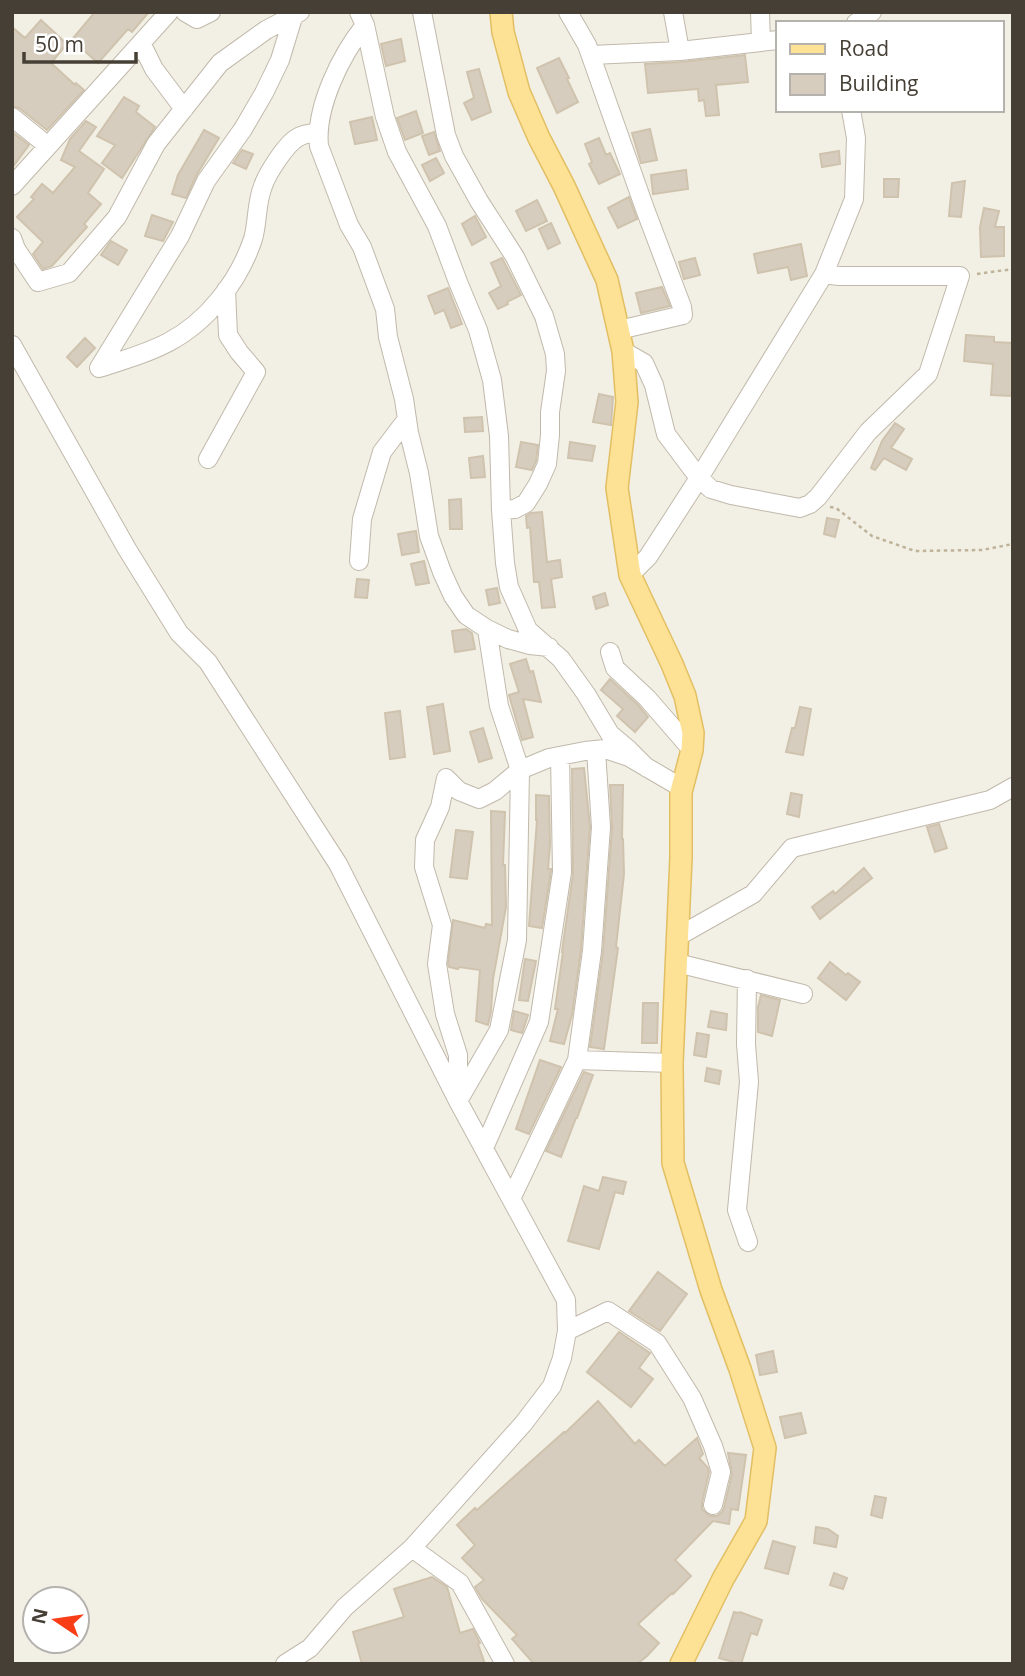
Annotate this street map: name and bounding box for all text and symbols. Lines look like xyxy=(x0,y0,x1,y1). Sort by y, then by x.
scale bar xyxy=(24,21,136,65)
legend xyxy=(776,21,1004,112)
text: 50 m xyxy=(35,30,84,58)
text: Road xyxy=(839,34,889,62)
text: Building xyxy=(839,69,918,97)
north arrow xyxy=(21,1585,91,1655)
text: N xyxy=(25,1606,54,1627)

